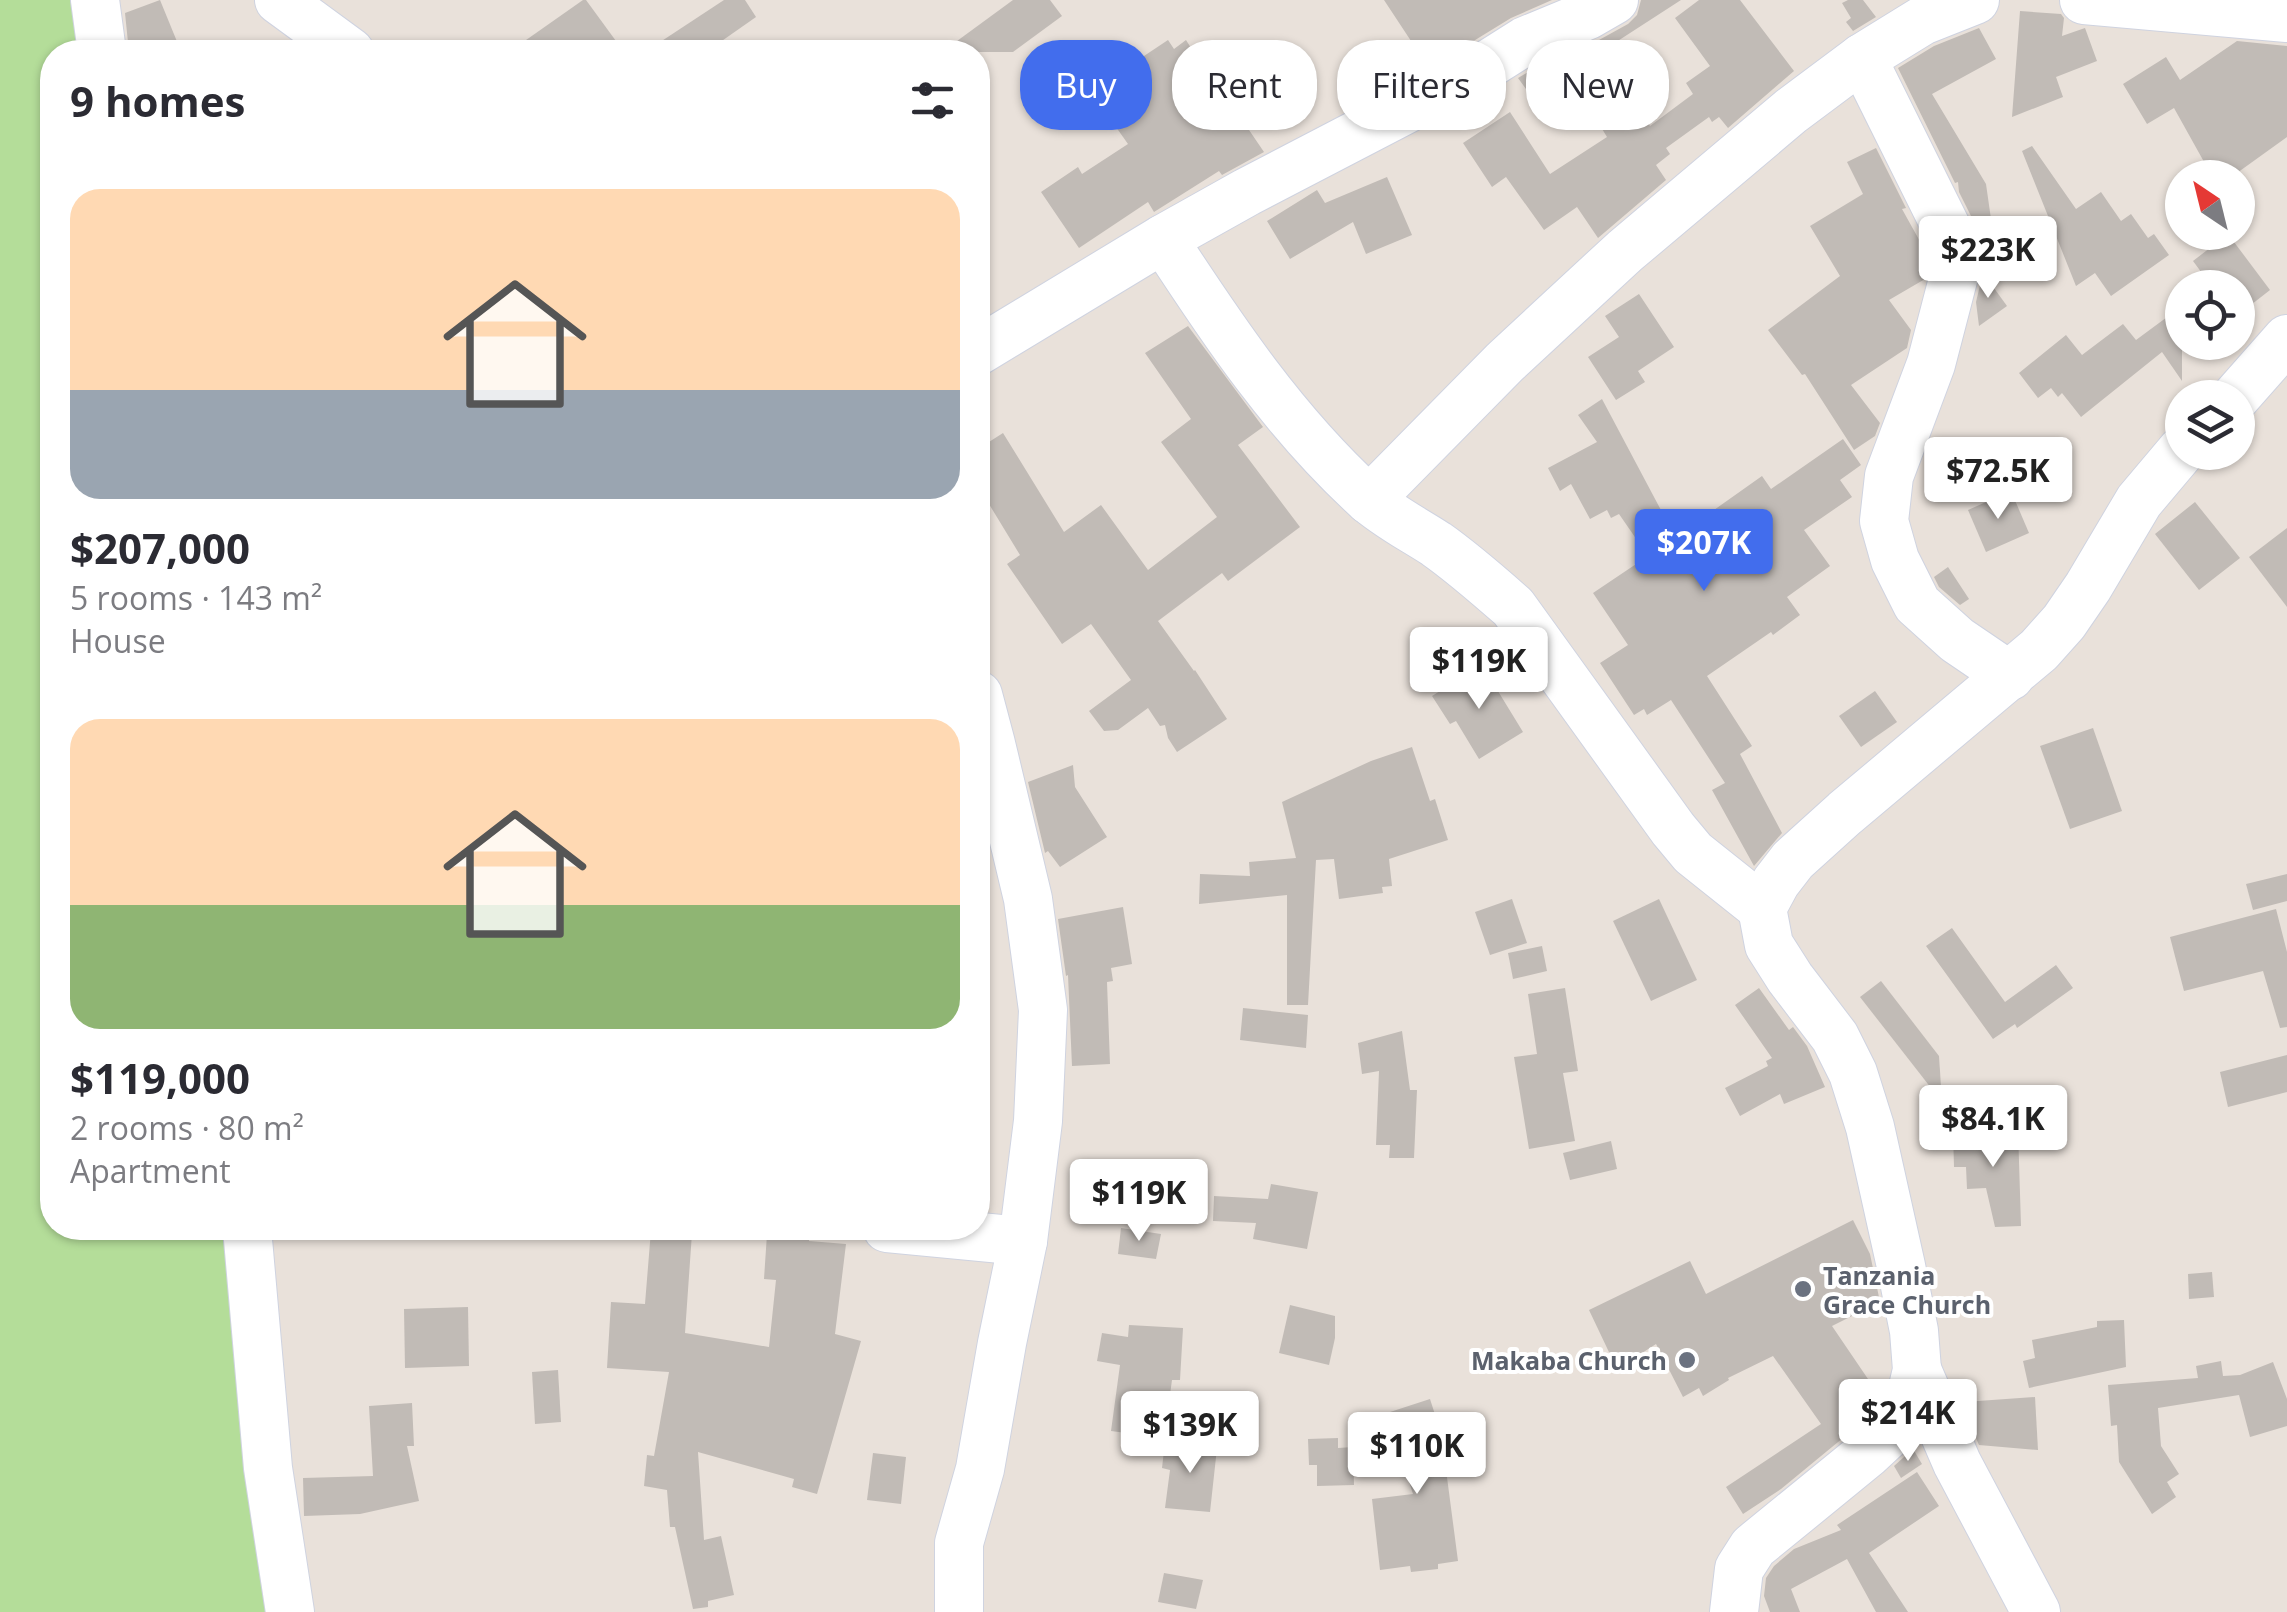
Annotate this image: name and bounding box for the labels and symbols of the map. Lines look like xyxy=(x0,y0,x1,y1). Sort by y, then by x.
north arrow xyxy=(2165,160,2255,250)
pin: $223K xyxy=(1918,216,2058,301)
pin: $72.5K xyxy=(1917,437,2079,522)
pin: $207K xyxy=(1634,509,1774,594)
pin: $119K xyxy=(1409,627,1549,712)
pin: $84.1K xyxy=(1912,1085,2074,1170)
pin: $119K xyxy=(1069,1159,1209,1244)
place label: Tanzania Grace Church xyxy=(1823,1258,1991,1321)
marker: Tanzania Grace Church xyxy=(1792,1278,1814,1300)
place label: Makaba Church xyxy=(1471,1343,1667,1377)
marker: Makaba Church xyxy=(1676,1349,1698,1371)
pin: $214K xyxy=(1838,1379,1978,1464)
pin: $139K xyxy=(1120,1391,1260,1476)
pin: $110K xyxy=(1347,1412,1487,1497)

